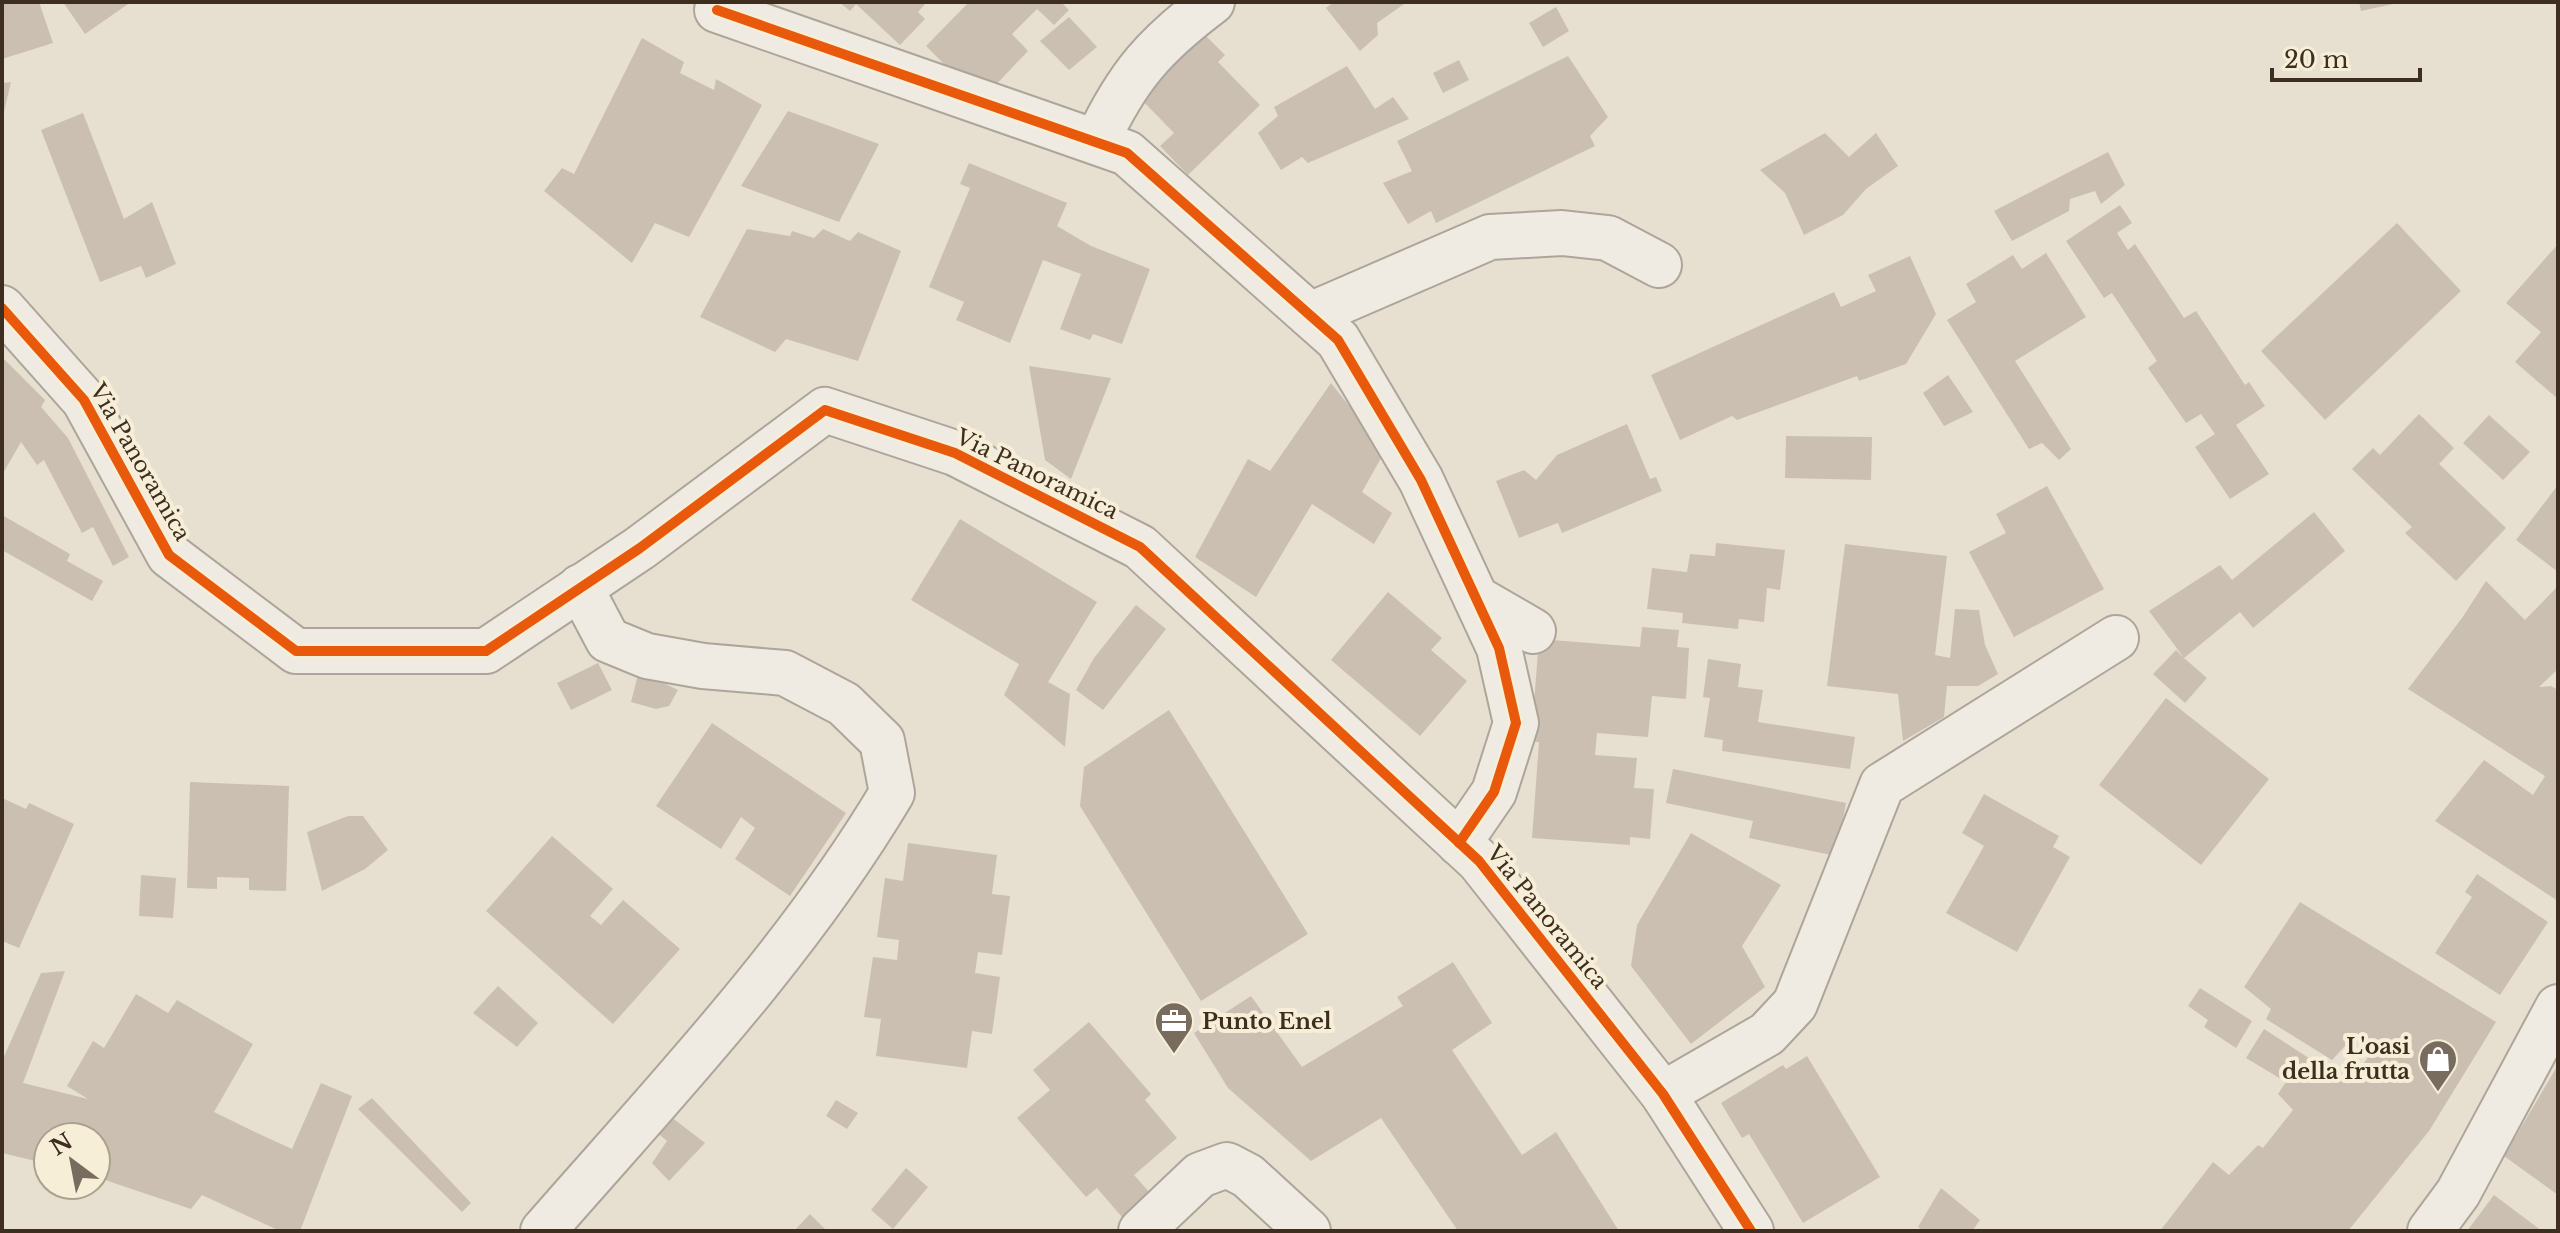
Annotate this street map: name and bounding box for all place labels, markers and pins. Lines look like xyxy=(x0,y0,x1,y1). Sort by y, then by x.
office icon: Punto Enel xyxy=(1153,1000,1195,1055)
place label: Punto Enel xyxy=(1202,1008,1332,1035)
place label: L'oasi della frutta xyxy=(2282,1033,2410,1085)
shop icon: L'oasi della frutta xyxy=(2417,1038,2459,1093)

